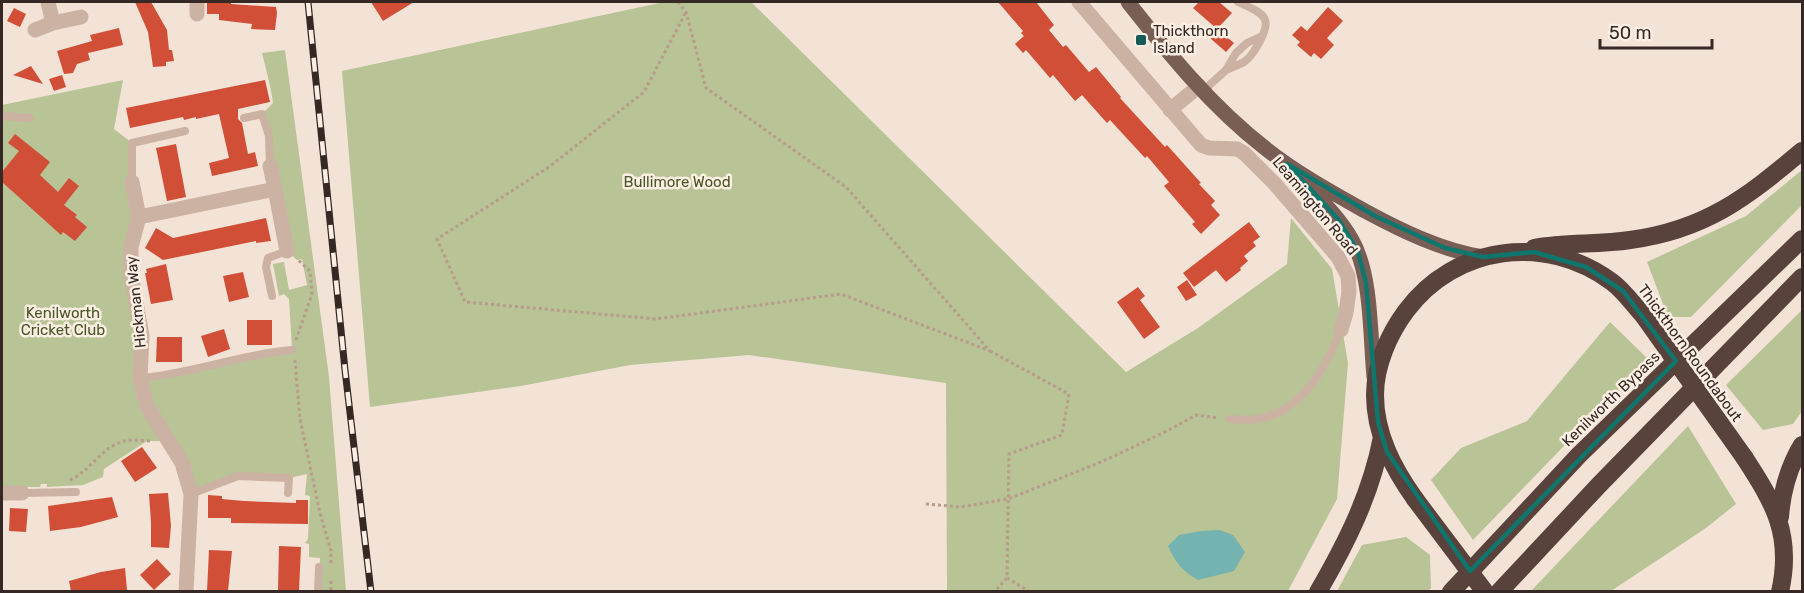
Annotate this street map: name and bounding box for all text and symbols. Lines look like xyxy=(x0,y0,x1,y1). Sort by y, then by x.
scale bar xyxy=(1600,12,1712,50)
place label: Thickthorn Island xyxy=(1153,22,1229,57)
text: 50 m xyxy=(1609,22,1652,44)
marker: Thickthorn Island xyxy=(1134,33,1148,47)
street label: Leamington Road xyxy=(1269,153,1361,259)
park label: Bullimore Wood xyxy=(623,173,731,191)
street label: Hickman Way xyxy=(122,255,150,349)
street label: Thickthorn Roundabout xyxy=(1634,281,1746,425)
park label: Kenilworth Cricket Club xyxy=(21,304,105,339)
street label: Kenilworth Bypass xyxy=(1558,347,1664,450)

